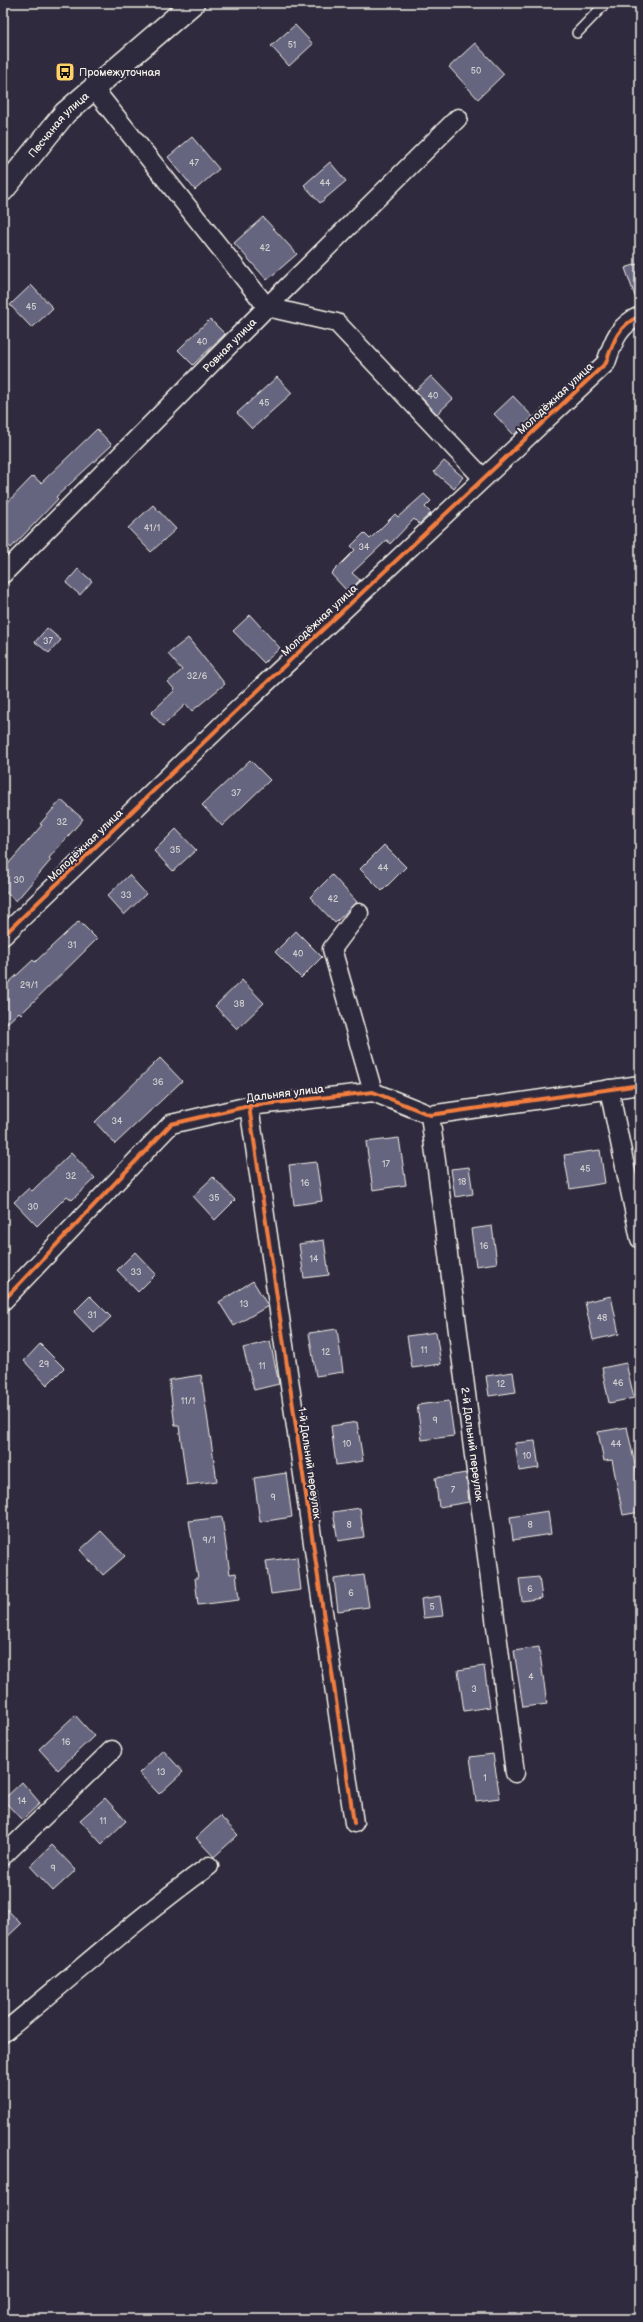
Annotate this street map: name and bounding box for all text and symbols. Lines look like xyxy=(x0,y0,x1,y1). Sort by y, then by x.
house number: 51 xyxy=(288,40,296,51)
bus stop icon: Промежуточная xyxy=(54,61,76,83)
place label: Промежуточная xyxy=(79,66,160,79)
house number: 50 xyxy=(471,66,481,77)
street label: Песчаная улица xyxy=(26,89,92,160)
house number: 47 xyxy=(189,158,200,169)
house number: 44 xyxy=(320,178,331,189)
house number: 42 xyxy=(260,243,271,254)
house number: 45 xyxy=(26,302,36,313)
street label: Ровная улица xyxy=(200,315,260,375)
house number: 40 xyxy=(197,337,207,348)
street label: Молодёжная улица xyxy=(515,359,596,437)
house number: 40 xyxy=(428,391,438,402)
house number: 45 xyxy=(259,398,269,409)
house number: 41/1 xyxy=(144,523,160,534)
house number: 34 xyxy=(358,542,370,553)
street label: Молодёжная улица xyxy=(279,581,360,659)
house number: 37 xyxy=(43,636,54,647)
house number: 32/6 xyxy=(187,671,208,682)
house number: 37 xyxy=(231,788,242,799)
street label: Молодёжная улица xyxy=(45,806,126,884)
house number: 32 xyxy=(57,817,68,828)
house number: 35 xyxy=(170,845,180,856)
house number: 44 xyxy=(378,863,389,874)
house number: 30 xyxy=(14,875,24,886)
house number: 33 xyxy=(120,890,132,901)
house number: 42 xyxy=(328,894,339,905)
house number: 31 xyxy=(67,940,77,951)
house number: 40 xyxy=(293,949,303,960)
house number: 29/1 xyxy=(20,980,38,991)
house number: 38 xyxy=(234,999,244,1010)
house number: 36 xyxy=(152,1077,164,1088)
street label: Дальняя улица xyxy=(246,1082,325,1105)
house number: 34 xyxy=(111,1116,123,1127)
house number: 17 xyxy=(382,1159,391,1170)
house number: 45 xyxy=(580,1164,590,1175)
house number: 32 xyxy=(66,1171,77,1182)
house number: 18 xyxy=(458,1177,466,1188)
house number: 16 xyxy=(301,1178,310,1189)
house number: 35 xyxy=(209,1193,219,1204)
house number: 30 xyxy=(28,1202,38,1213)
house number: 16 xyxy=(480,1241,489,1252)
house number: 14 xyxy=(310,1254,319,1265)
house number: 33 xyxy=(130,1267,142,1278)
house number: 13 xyxy=(239,1299,249,1310)
house number: 31 xyxy=(87,1310,97,1321)
house number: 48 xyxy=(597,1313,607,1324)
house number: 11 xyxy=(421,1345,427,1356)
house number: 12 xyxy=(322,1347,331,1358)
house number: 29 xyxy=(39,1359,49,1370)
house number: 11 xyxy=(259,1361,265,1372)
house number: 46 xyxy=(613,1378,624,1389)
house number: 12 xyxy=(497,1379,506,1390)
street label: 2-й Дальний переулок xyxy=(458,1386,486,1502)
house number: 11/1 xyxy=(181,1396,195,1407)
street label: 1-й Дальний переулок xyxy=(295,1406,324,1520)
house number: 9 xyxy=(432,1415,438,1426)
house number: 10 xyxy=(343,1439,351,1450)
house number: 44 xyxy=(611,1439,622,1450)
house number: 10 xyxy=(523,1451,531,1462)
house number: 7 xyxy=(451,1485,456,1496)
house number: 9 xyxy=(270,1492,276,1503)
house number: 8 xyxy=(346,1520,352,1531)
house number: 8 xyxy=(527,1520,533,1531)
house number: 9/1 xyxy=(203,1535,215,1546)
house number: 6 xyxy=(527,1584,533,1595)
house number: 6 xyxy=(348,1588,354,1599)
house number: 5 xyxy=(429,1602,435,1613)
house number: 4 xyxy=(528,1672,534,1683)
house number: 3 xyxy=(471,1684,477,1695)
house number: 16 xyxy=(62,1737,71,1748)
house number: 13 xyxy=(156,1767,166,1778)
house number: 1 xyxy=(483,1773,487,1784)
house number: 14 xyxy=(18,1796,27,1807)
house number: 11 xyxy=(100,1816,106,1827)
house number: 9 xyxy=(50,1863,56,1874)

